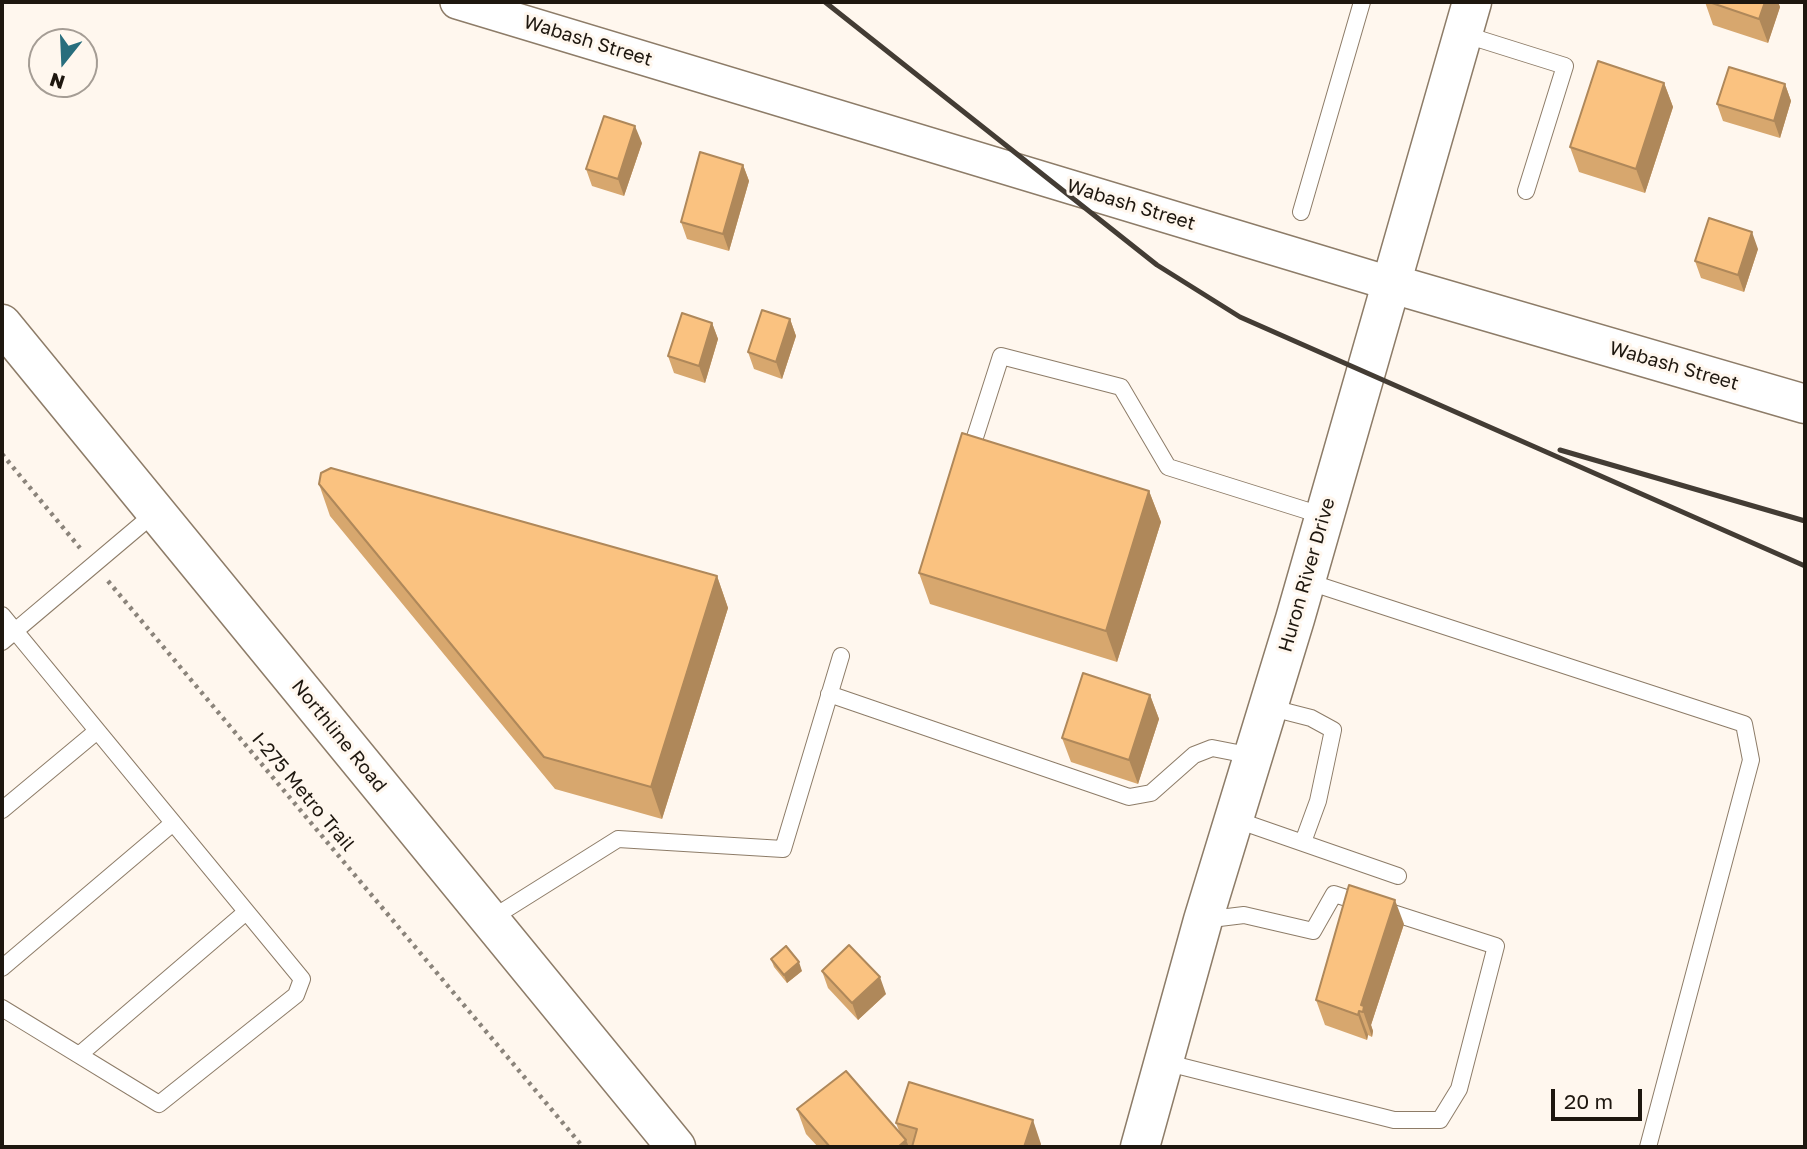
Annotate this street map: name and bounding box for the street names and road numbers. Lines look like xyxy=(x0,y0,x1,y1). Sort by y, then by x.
street label: Wabash Street xyxy=(521,11,655,71)
street label: Wabash Street xyxy=(1064,175,1198,235)
street label: Wabash Street xyxy=(1607,337,1741,395)
street label: Huron River Drive xyxy=(1274,495,1340,655)
street label: Northline Road xyxy=(287,675,391,797)
street label: I-275 Metro Trail xyxy=(247,728,359,856)

